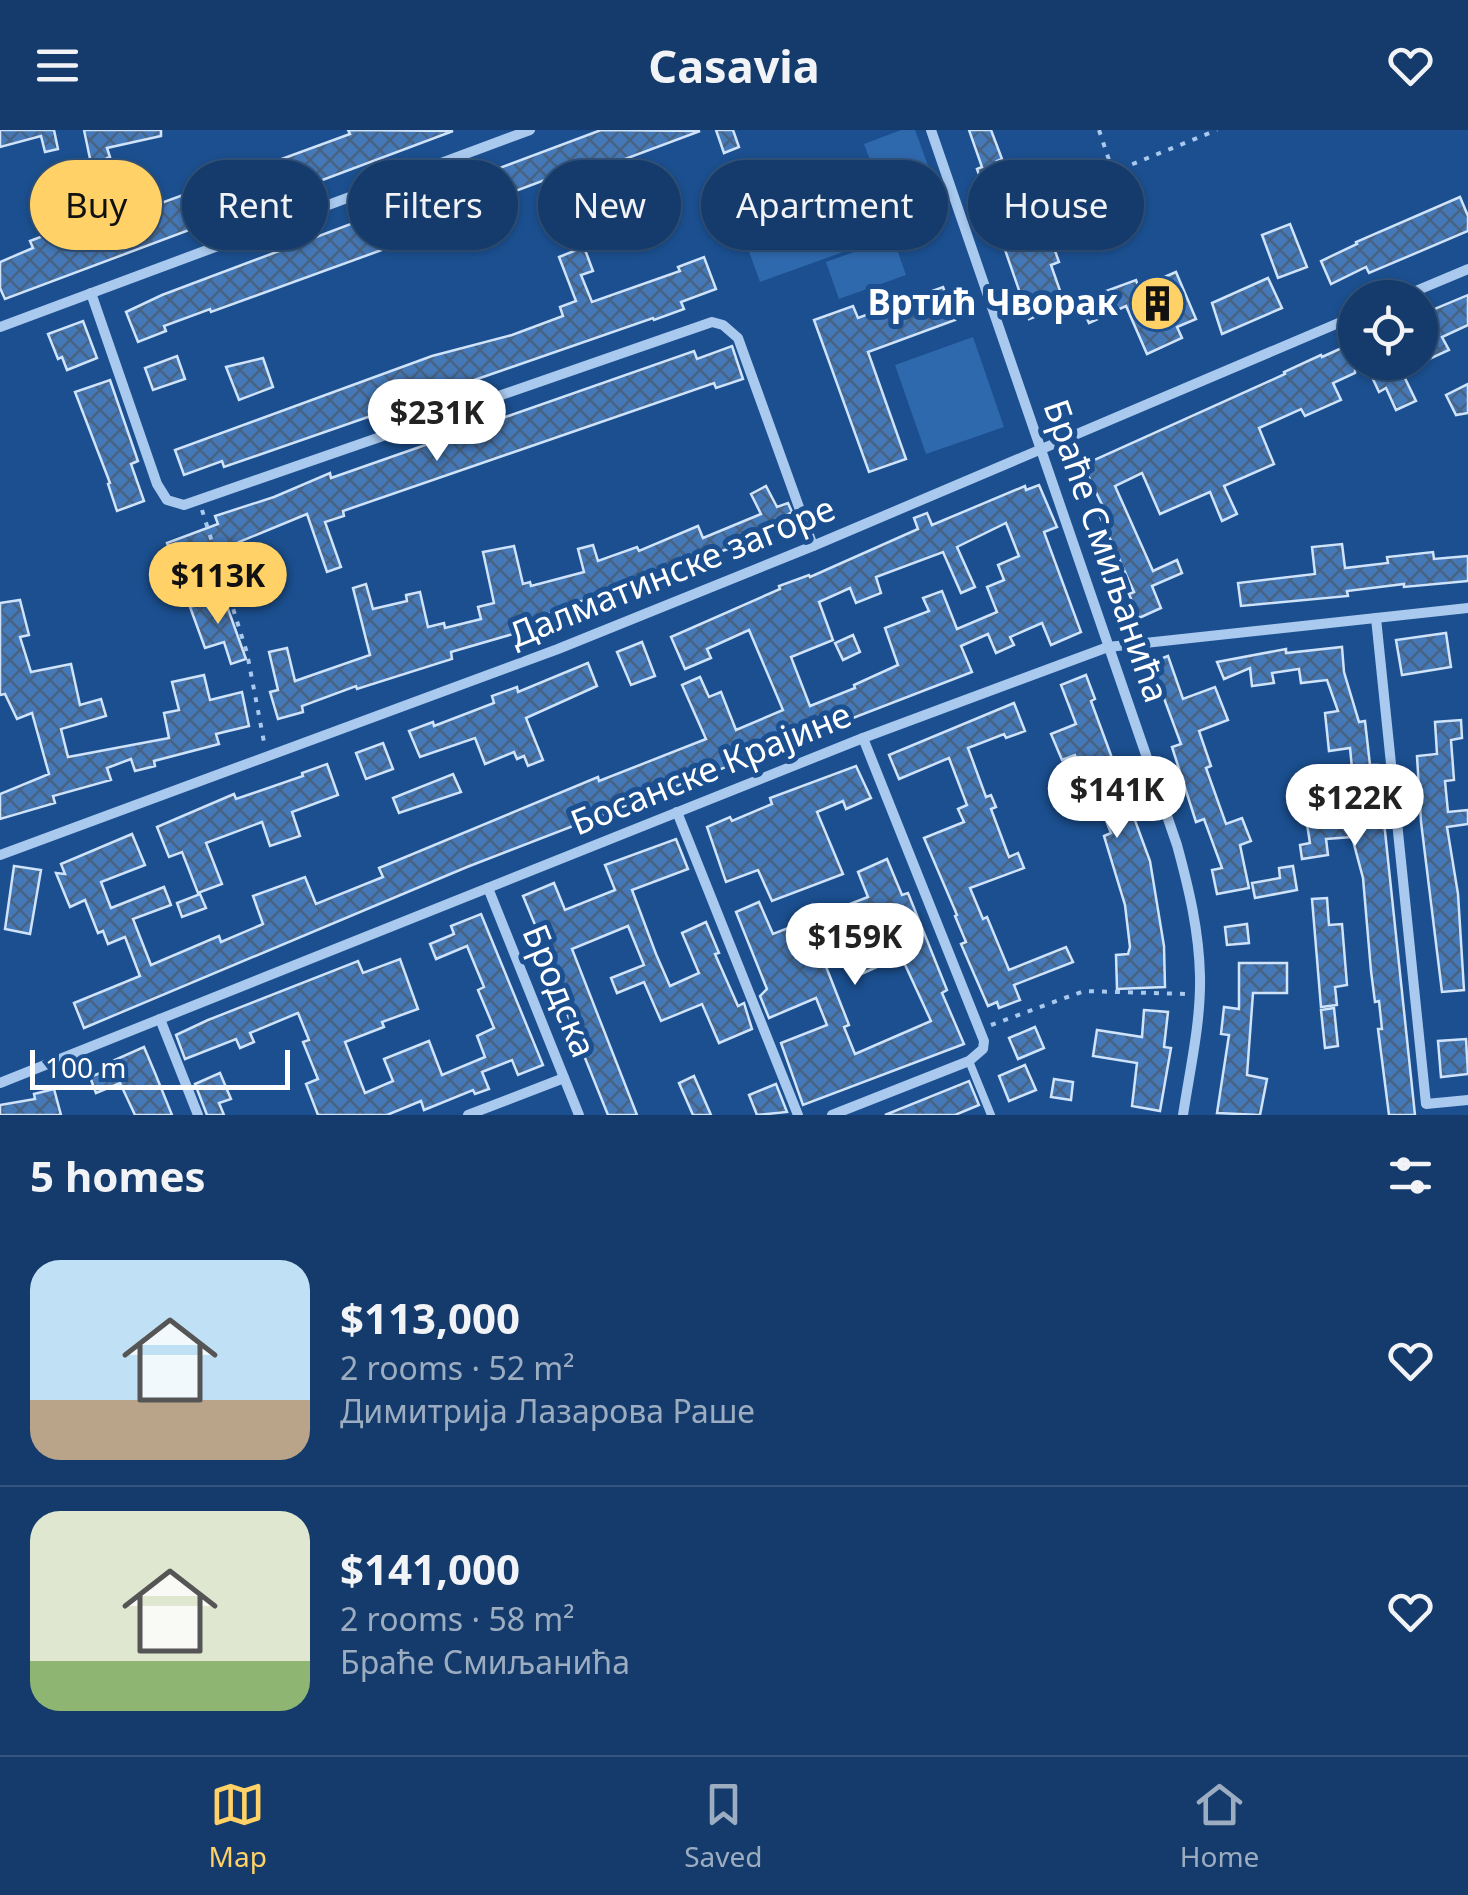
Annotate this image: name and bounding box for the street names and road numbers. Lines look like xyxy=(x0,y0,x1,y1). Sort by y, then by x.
street label: Браће Смиљанића xyxy=(1034,393,1181,708)
street label: Далматинске загоре xyxy=(502,484,841,657)
street label: Босанске Крајине xyxy=(563,690,857,845)
street label: Бродска xyxy=(513,917,608,1064)

